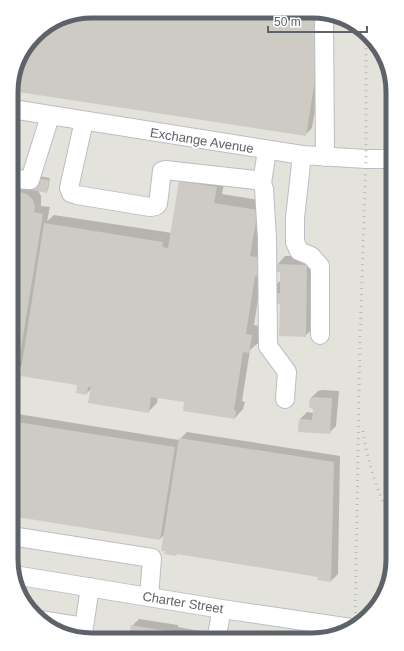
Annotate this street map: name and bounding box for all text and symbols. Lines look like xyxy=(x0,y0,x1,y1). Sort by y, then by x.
scale bar xyxy=(268,8,367,34)
text: 50 m xyxy=(274,15,301,29)
street label: Exchange Avenue xyxy=(149,125,255,156)
street label: Charter Street xyxy=(141,589,225,616)

